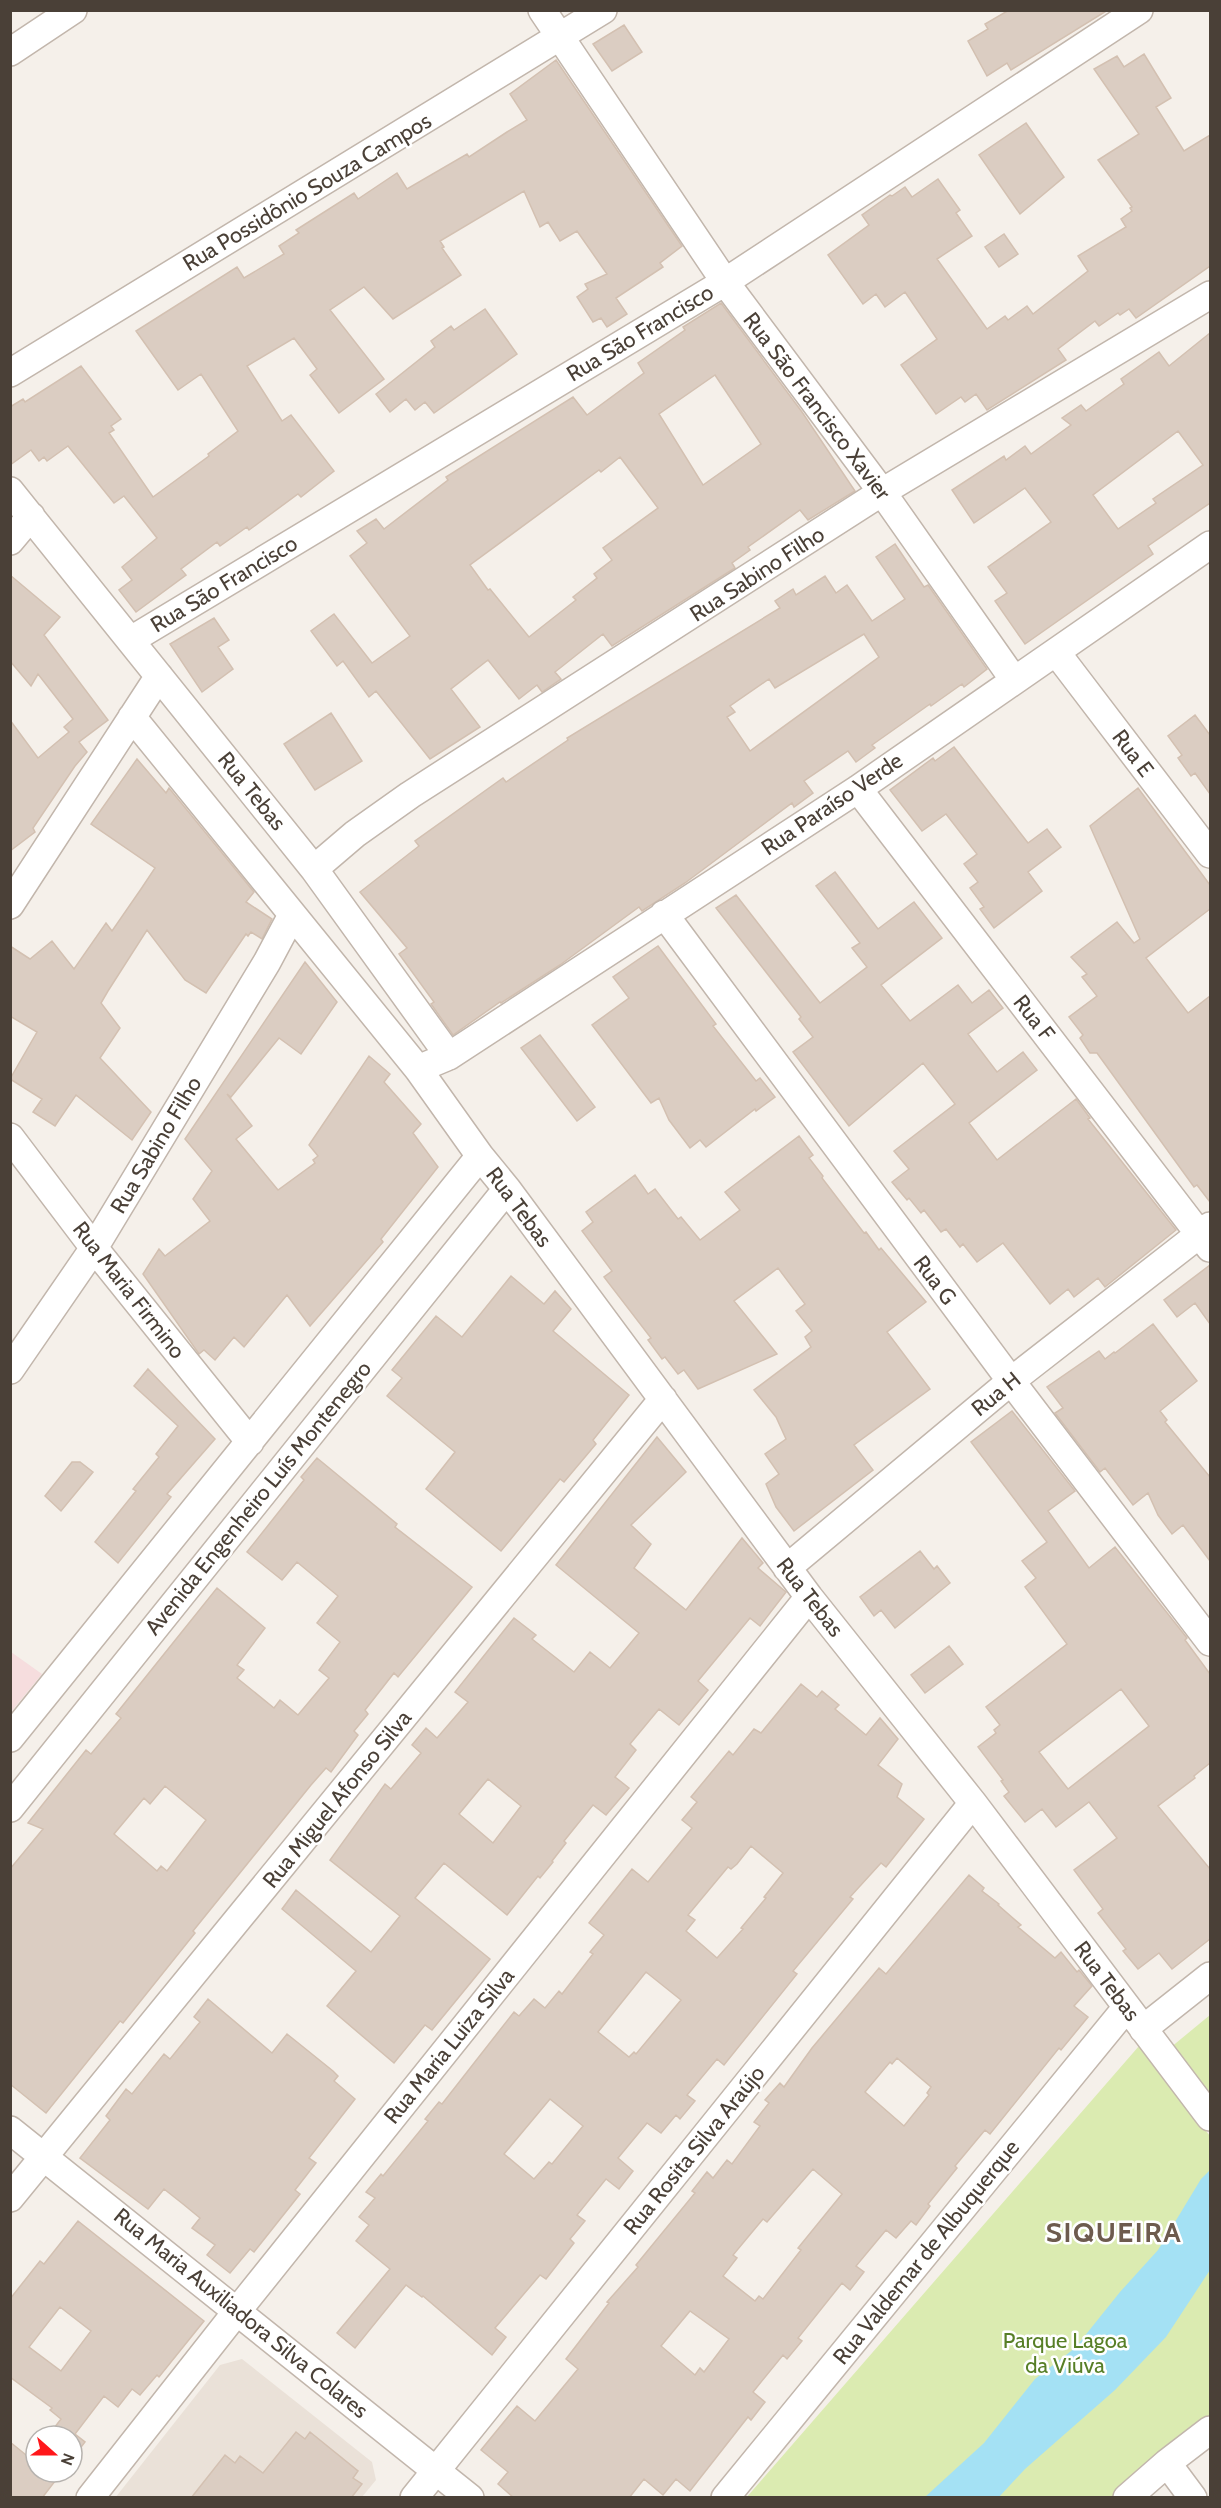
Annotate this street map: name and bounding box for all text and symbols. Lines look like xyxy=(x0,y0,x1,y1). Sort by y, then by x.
street label: Rua Possidônio Souza Campos xyxy=(178,107,436,277)
street label: Rua São Francisco xyxy=(562,279,718,387)
street label: Rua São Francisco Xavier xyxy=(738,307,896,505)
street label: Rua Sabino Filho xyxy=(685,520,829,628)
street label: Rua São Francisco xyxy=(146,530,302,638)
street label: Rua E xyxy=(1107,724,1159,782)
street label: Rua Tebas xyxy=(212,746,292,836)
street label: Rua Paraíso Verde xyxy=(756,747,908,861)
street label: Rua F xyxy=(1007,989,1061,1047)
street label: Rua Sabino Filho xyxy=(105,1072,207,1218)
street label: Rua Tebas xyxy=(480,1162,558,1252)
street label: Rua Maria Firmino xyxy=(67,1216,191,1364)
street label: Rua G xyxy=(908,1250,962,1310)
street label: Avenida Engenheiro Luís Montenegro xyxy=(139,1356,377,1640)
street label: Rua H xyxy=(966,1366,1026,1422)
street label: Rua Tebas xyxy=(771,1552,849,1642)
street label: Rua Miguel Afonso Silva xyxy=(257,1704,417,1893)
street label: Rua Tebas xyxy=(1068,1936,1146,2026)
street label: Rua Maria Luiza Silva xyxy=(378,1963,520,2129)
street label: Rua Rosita Silva Araújo xyxy=(618,2060,770,2240)
street label: Rua Valdemar de Albuquerque xyxy=(827,2134,1025,2370)
street label: Rua Maria Auxiliadora Silva Colares xyxy=(108,2202,374,2424)
district label: SIQUEIRA xyxy=(1046,2215,1182,2249)
park label: Parque Lagoa da Viúva xyxy=(1003,2327,1128,2379)
north arrow xyxy=(24,2424,84,2484)
text: N xyxy=(57,2451,78,2468)

